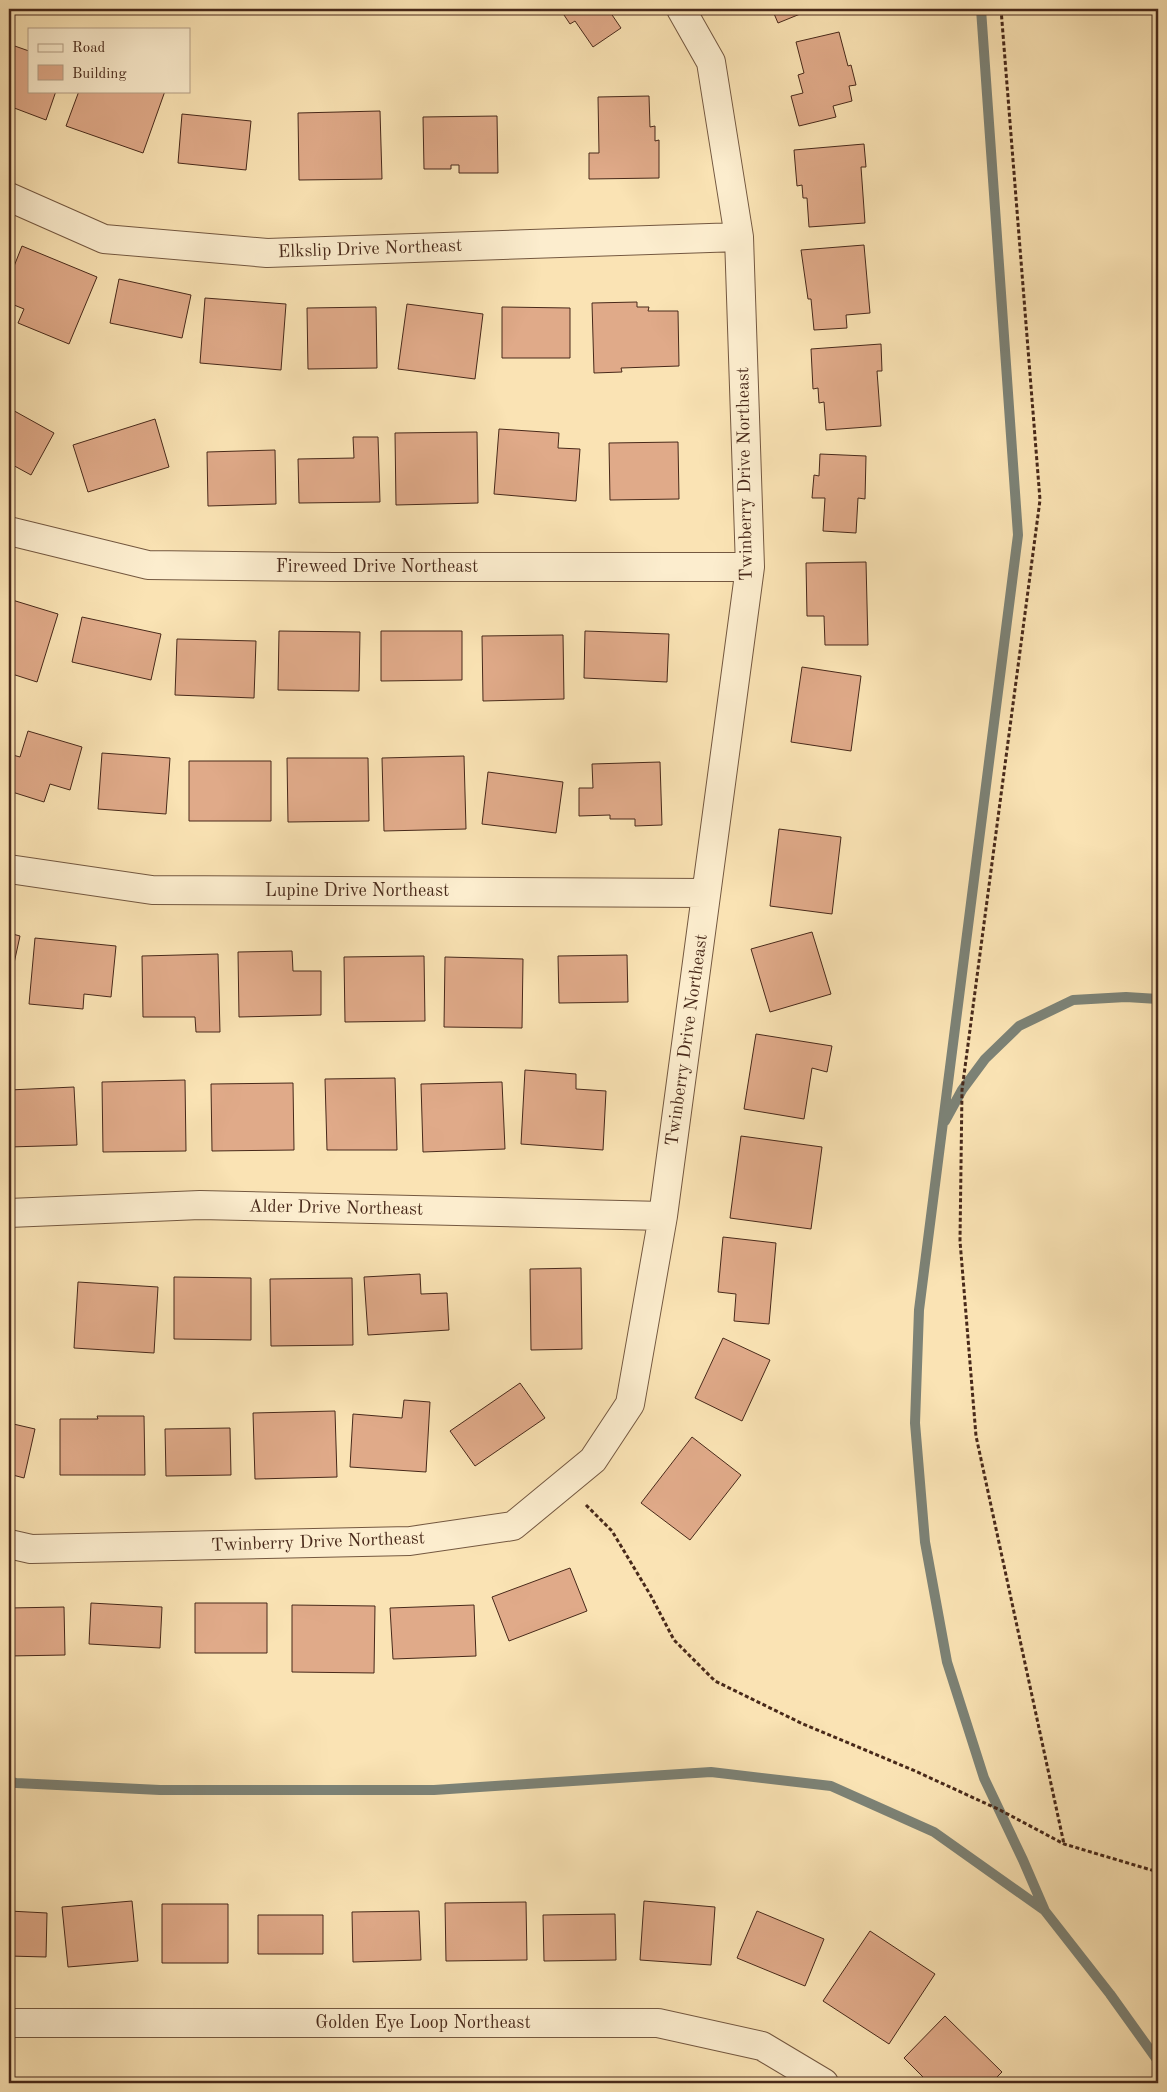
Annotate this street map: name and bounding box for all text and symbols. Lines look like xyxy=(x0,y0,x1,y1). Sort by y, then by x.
legend xyxy=(28,28,190,92)
text: Road xyxy=(72,41,106,56)
text: Building xyxy=(72,67,127,82)
street label: Elkslip Drive Northeast xyxy=(278,237,462,261)
street label: Twinberry Drive Northeast xyxy=(734,367,756,581)
street label: Fireweed Drive Northeast xyxy=(276,558,478,576)
street label: Lupine Drive Northeast xyxy=(265,882,449,900)
street label: Twinberry Drive Northeast xyxy=(663,933,711,1147)
street label: Alder Drive Northeast xyxy=(249,1197,423,1219)
street label: Twinberry Drive Northeast xyxy=(211,1529,425,1555)
street label: Golden Eye Loop Northeast xyxy=(315,2014,531,2032)

